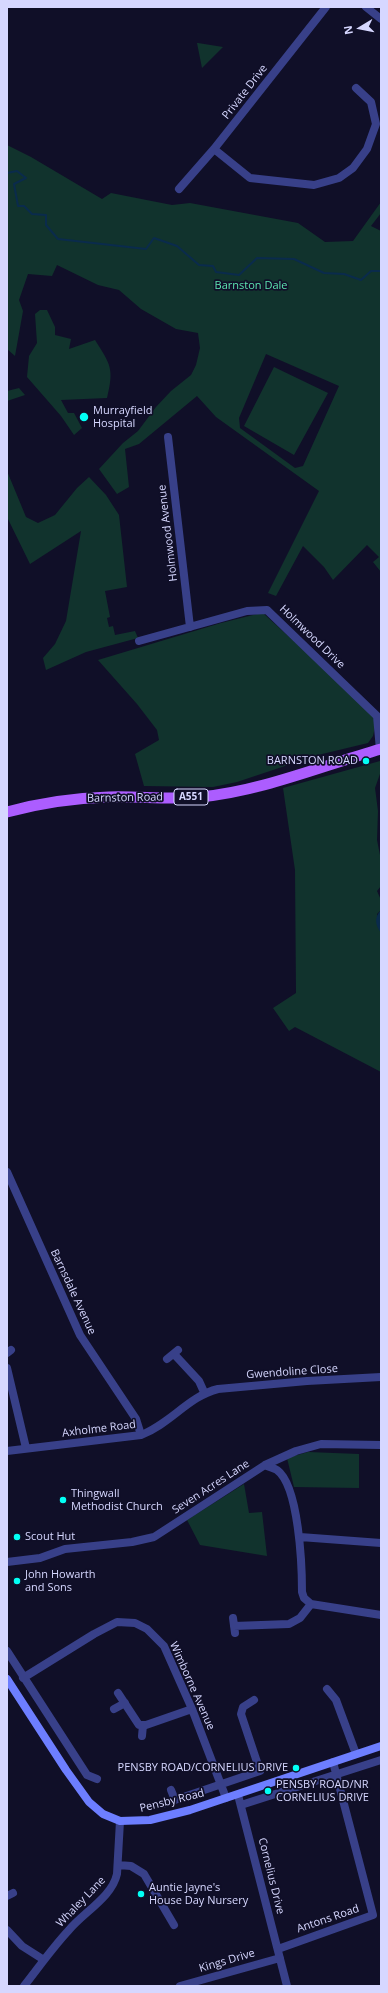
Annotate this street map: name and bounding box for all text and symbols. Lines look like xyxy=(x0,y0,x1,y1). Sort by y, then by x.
north arrow xyxy=(340,8,380,48)
text: N xyxy=(340,24,356,36)
street label: Private Drive xyxy=(220,62,270,122)
park label: Barnston Dale xyxy=(215,279,287,293)
place label: Murrayfield Hospital xyxy=(93,404,152,430)
marker: Murrayfield Hospital xyxy=(78,411,90,423)
street label: Holmwood Avenue xyxy=(156,484,180,582)
street label: Holmwood Drive xyxy=(276,602,348,672)
place label: BARNSTON ROAD xyxy=(267,754,358,768)
marker: BARNSTON ROAD xyxy=(361,756,371,766)
road number: A551 xyxy=(174,789,208,805)
street label: Barnston Road xyxy=(87,791,163,805)
street label: Barnsdale Avenue xyxy=(47,1247,99,1337)
street label: Gwendoline Close xyxy=(246,1362,338,1382)
street label: Axholme Road xyxy=(61,1418,137,1440)
street label: Seven Acres Lane xyxy=(170,1457,252,1517)
place label: Thingwall Methodist Church xyxy=(71,1487,163,1513)
marker: Thingwall Methodist Church xyxy=(58,1495,68,1505)
place label: Scout Hut xyxy=(25,1530,75,1544)
marker: Scout Hut xyxy=(12,1532,22,1542)
place label: John Howarth and Sons xyxy=(25,1568,95,1594)
marker: John Howarth and Sons xyxy=(12,1576,22,1586)
street label: Wimborne Avenue xyxy=(167,1640,217,1732)
place label: PENSBY ROAD/CORNELIUS DRIVE xyxy=(118,1761,288,1775)
marker: PENSBY ROAD/CORNELIUS DRIVE xyxy=(291,1763,301,1773)
place label: PENSBY ROAD/NR CORNELIUS DRIVE xyxy=(276,1778,369,1804)
marker: PENSBY ROAD/NR CORNELIUS DRIVE xyxy=(263,1786,273,1796)
street label: Pensby Road xyxy=(138,1787,206,1815)
street label: Cornelius Drive xyxy=(255,1836,287,1916)
street label: Whaley Lane xyxy=(54,1874,108,1930)
place label: Auntie Jayne's House Day Nursery xyxy=(149,1881,248,1907)
marker: Auntie Jayne's House Day Nursery xyxy=(136,1889,146,1899)
street label: Antons Road xyxy=(295,1902,361,1936)
street label: Kings Drive xyxy=(198,1947,256,1975)

